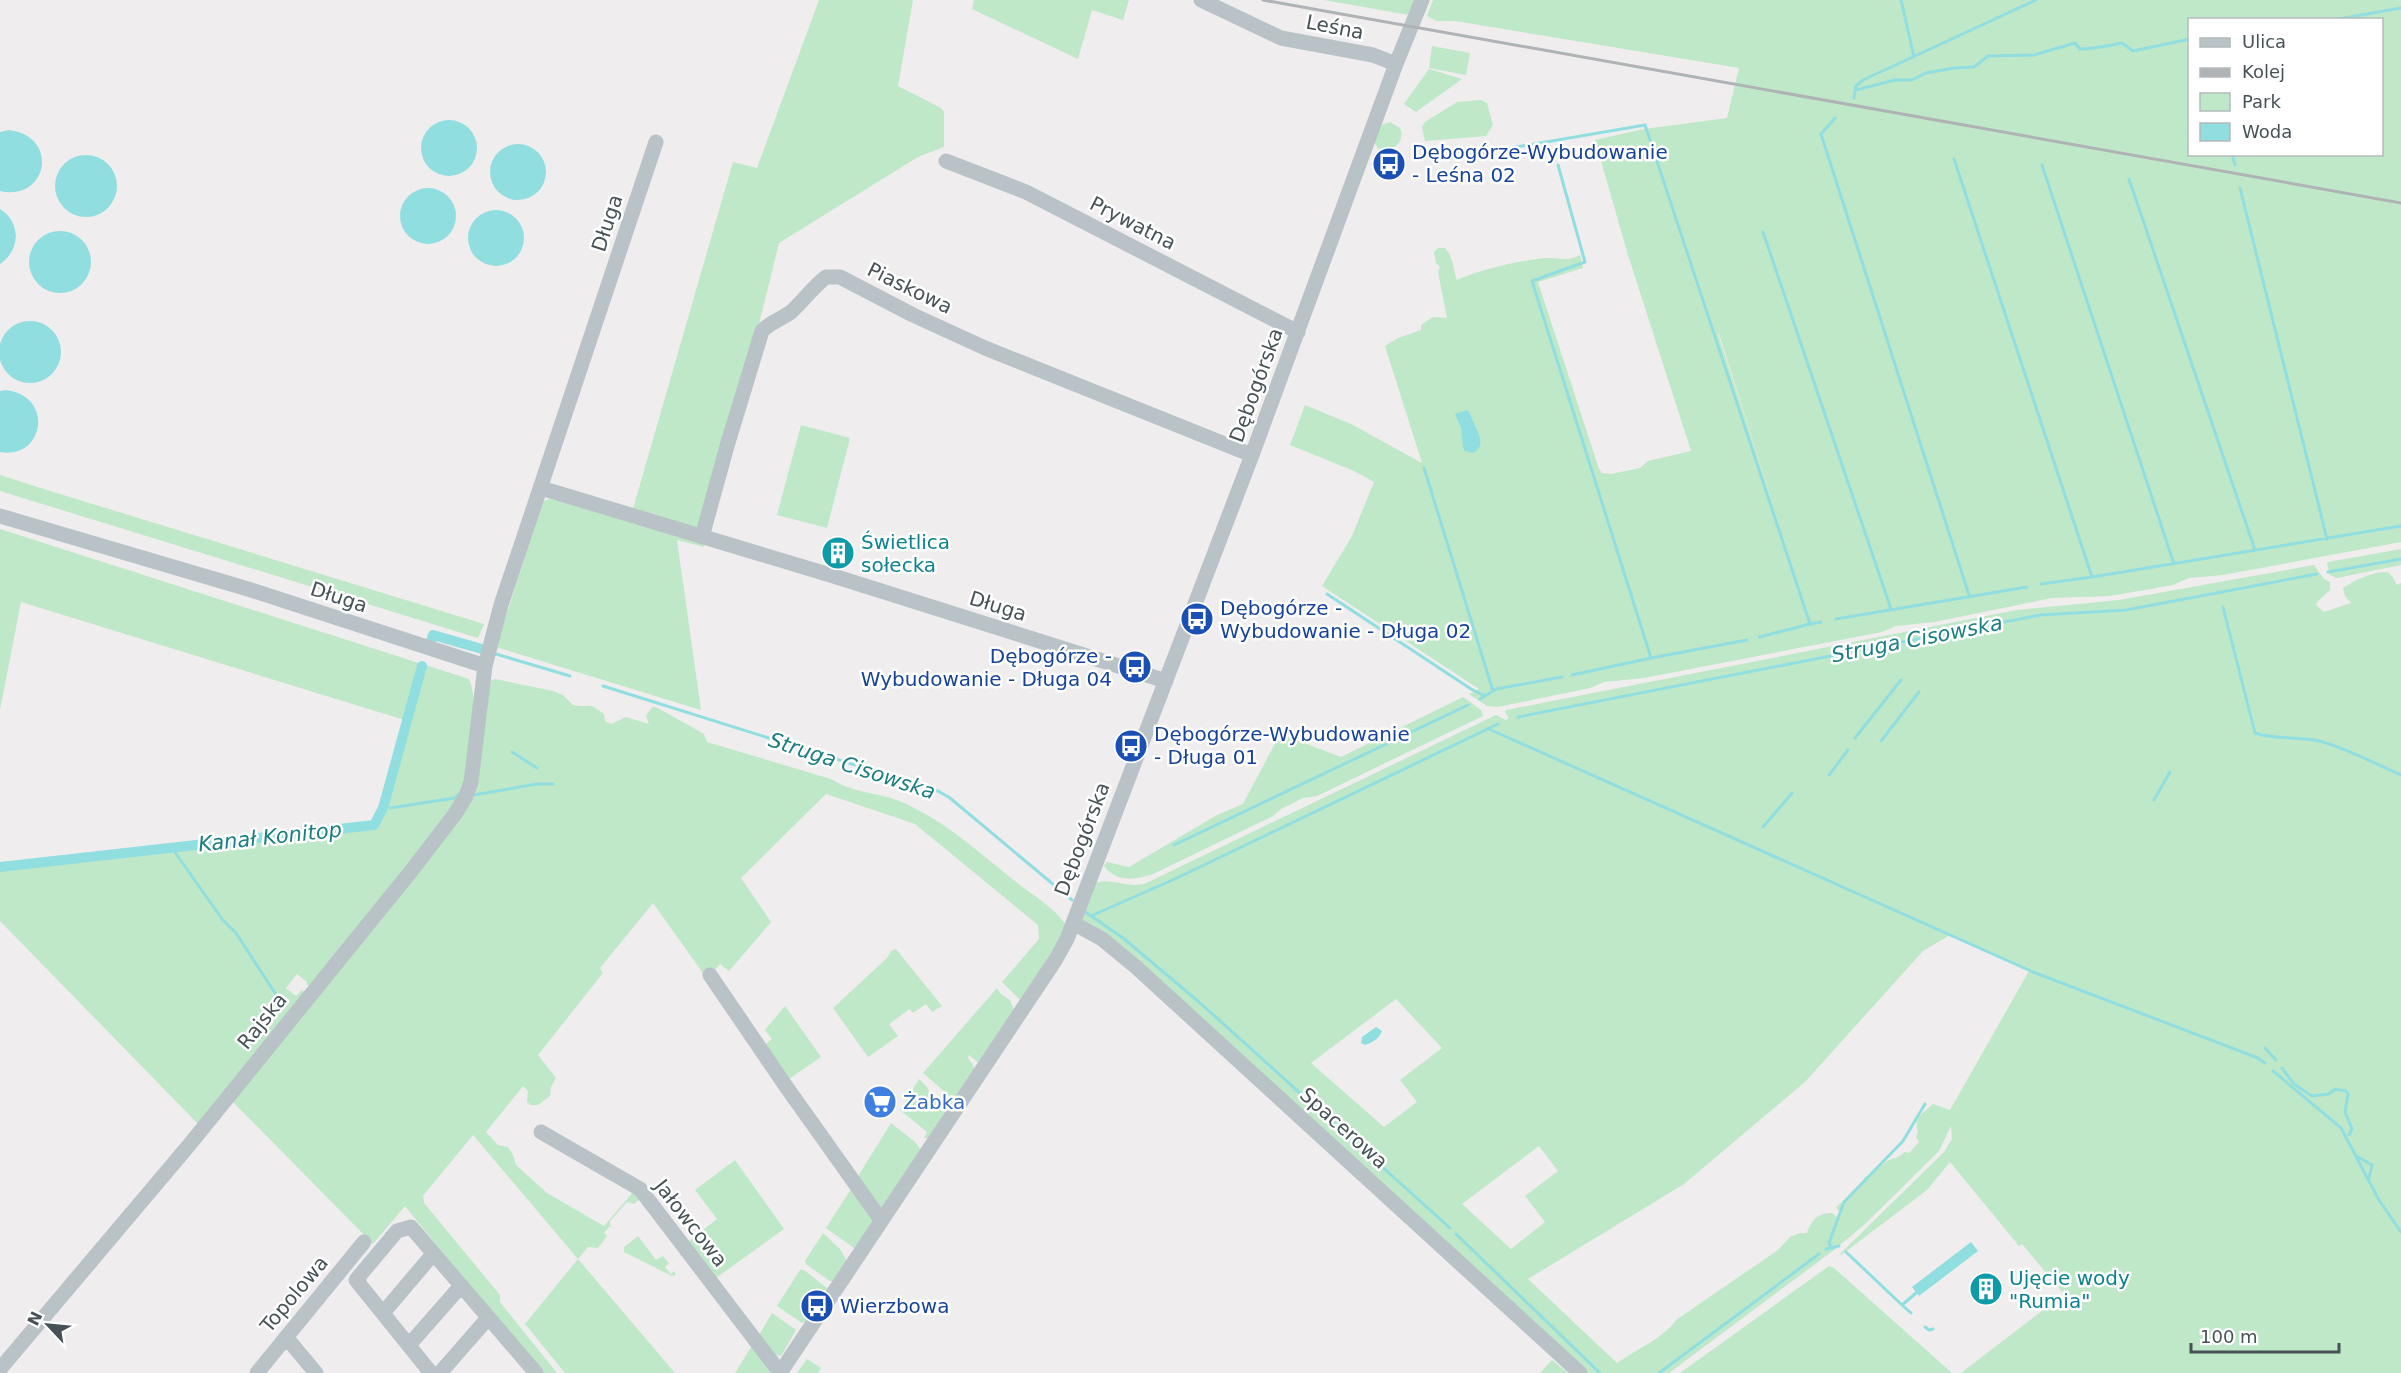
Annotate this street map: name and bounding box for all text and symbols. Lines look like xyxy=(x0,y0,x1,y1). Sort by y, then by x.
street label: Leśna xyxy=(1304,10,1366,44)
legend xyxy=(2188,18,2383,156)
text: Ulica xyxy=(2242,31,2286,52)
text: Kolej xyxy=(2242,61,2285,82)
text: Park xyxy=(2242,91,2281,112)
text: Woda xyxy=(2242,121,2292,142)
place label: Dębogórze-Wybudowanie - Leśna 02 xyxy=(1412,140,1668,187)
bus stop icon: Dębogórze-Wybudowanie - Leśna 02 xyxy=(1371,146,1407,182)
street label: Długa xyxy=(587,191,627,255)
street label: Prywatna xyxy=(1086,191,1180,255)
street label: Piaskowa xyxy=(864,257,956,319)
street label: Dębogórska xyxy=(1224,325,1288,445)
place label: Świetlica sołecka xyxy=(861,530,950,577)
building icon: Świetlica sołecka xyxy=(820,535,856,571)
street label: Długa xyxy=(307,577,371,617)
street label: Długa xyxy=(966,586,1030,626)
place label: Dębogórze - Wybudowanie - Długa 02 xyxy=(1220,596,1471,643)
bus stop icon: Dębogórze - Wybudowanie - Długa 02 xyxy=(1179,601,1215,637)
water label: Struga Cisowska xyxy=(1829,611,2005,667)
place label: Dębogórze - Wybudowanie - Długa 04 xyxy=(861,644,1112,691)
bus stop icon: Dębogórze - Wybudowanie - Długa 04 xyxy=(1117,649,1153,685)
place label: Dębogórze-Wybudowanie - Długa 01 xyxy=(1154,722,1410,769)
water label: Struga Cisowska xyxy=(766,728,938,804)
bus stop icon: Dębogórze-Wybudowanie - Długa 01 xyxy=(1113,728,1149,764)
street label: Dębogórska xyxy=(1049,779,1115,899)
water label: Kanał Konitop xyxy=(197,818,343,856)
street label: Rajska xyxy=(232,988,292,1054)
street label: Spacerowa xyxy=(1295,1082,1393,1174)
supermarket icon: Żabka xyxy=(862,1084,898,1120)
place label: Żabka xyxy=(903,1090,965,1114)
street label: Jałowcowa xyxy=(648,1173,733,1271)
street label: Topolowa xyxy=(254,1251,333,1338)
place label: Ujęcie wody "Rumia" xyxy=(2009,1266,2130,1313)
building icon: Ujęcie wody "Rumia" xyxy=(1968,1271,2004,1307)
bus stop icon: Wierzbowa xyxy=(799,1288,835,1324)
place label: Wierzbowa xyxy=(840,1294,949,1318)
north arrow xyxy=(18,1295,78,1355)
text: N xyxy=(23,1308,46,1329)
scale bar xyxy=(2191,1316,2340,1354)
text: 100 m xyxy=(2200,1326,2258,1347)

